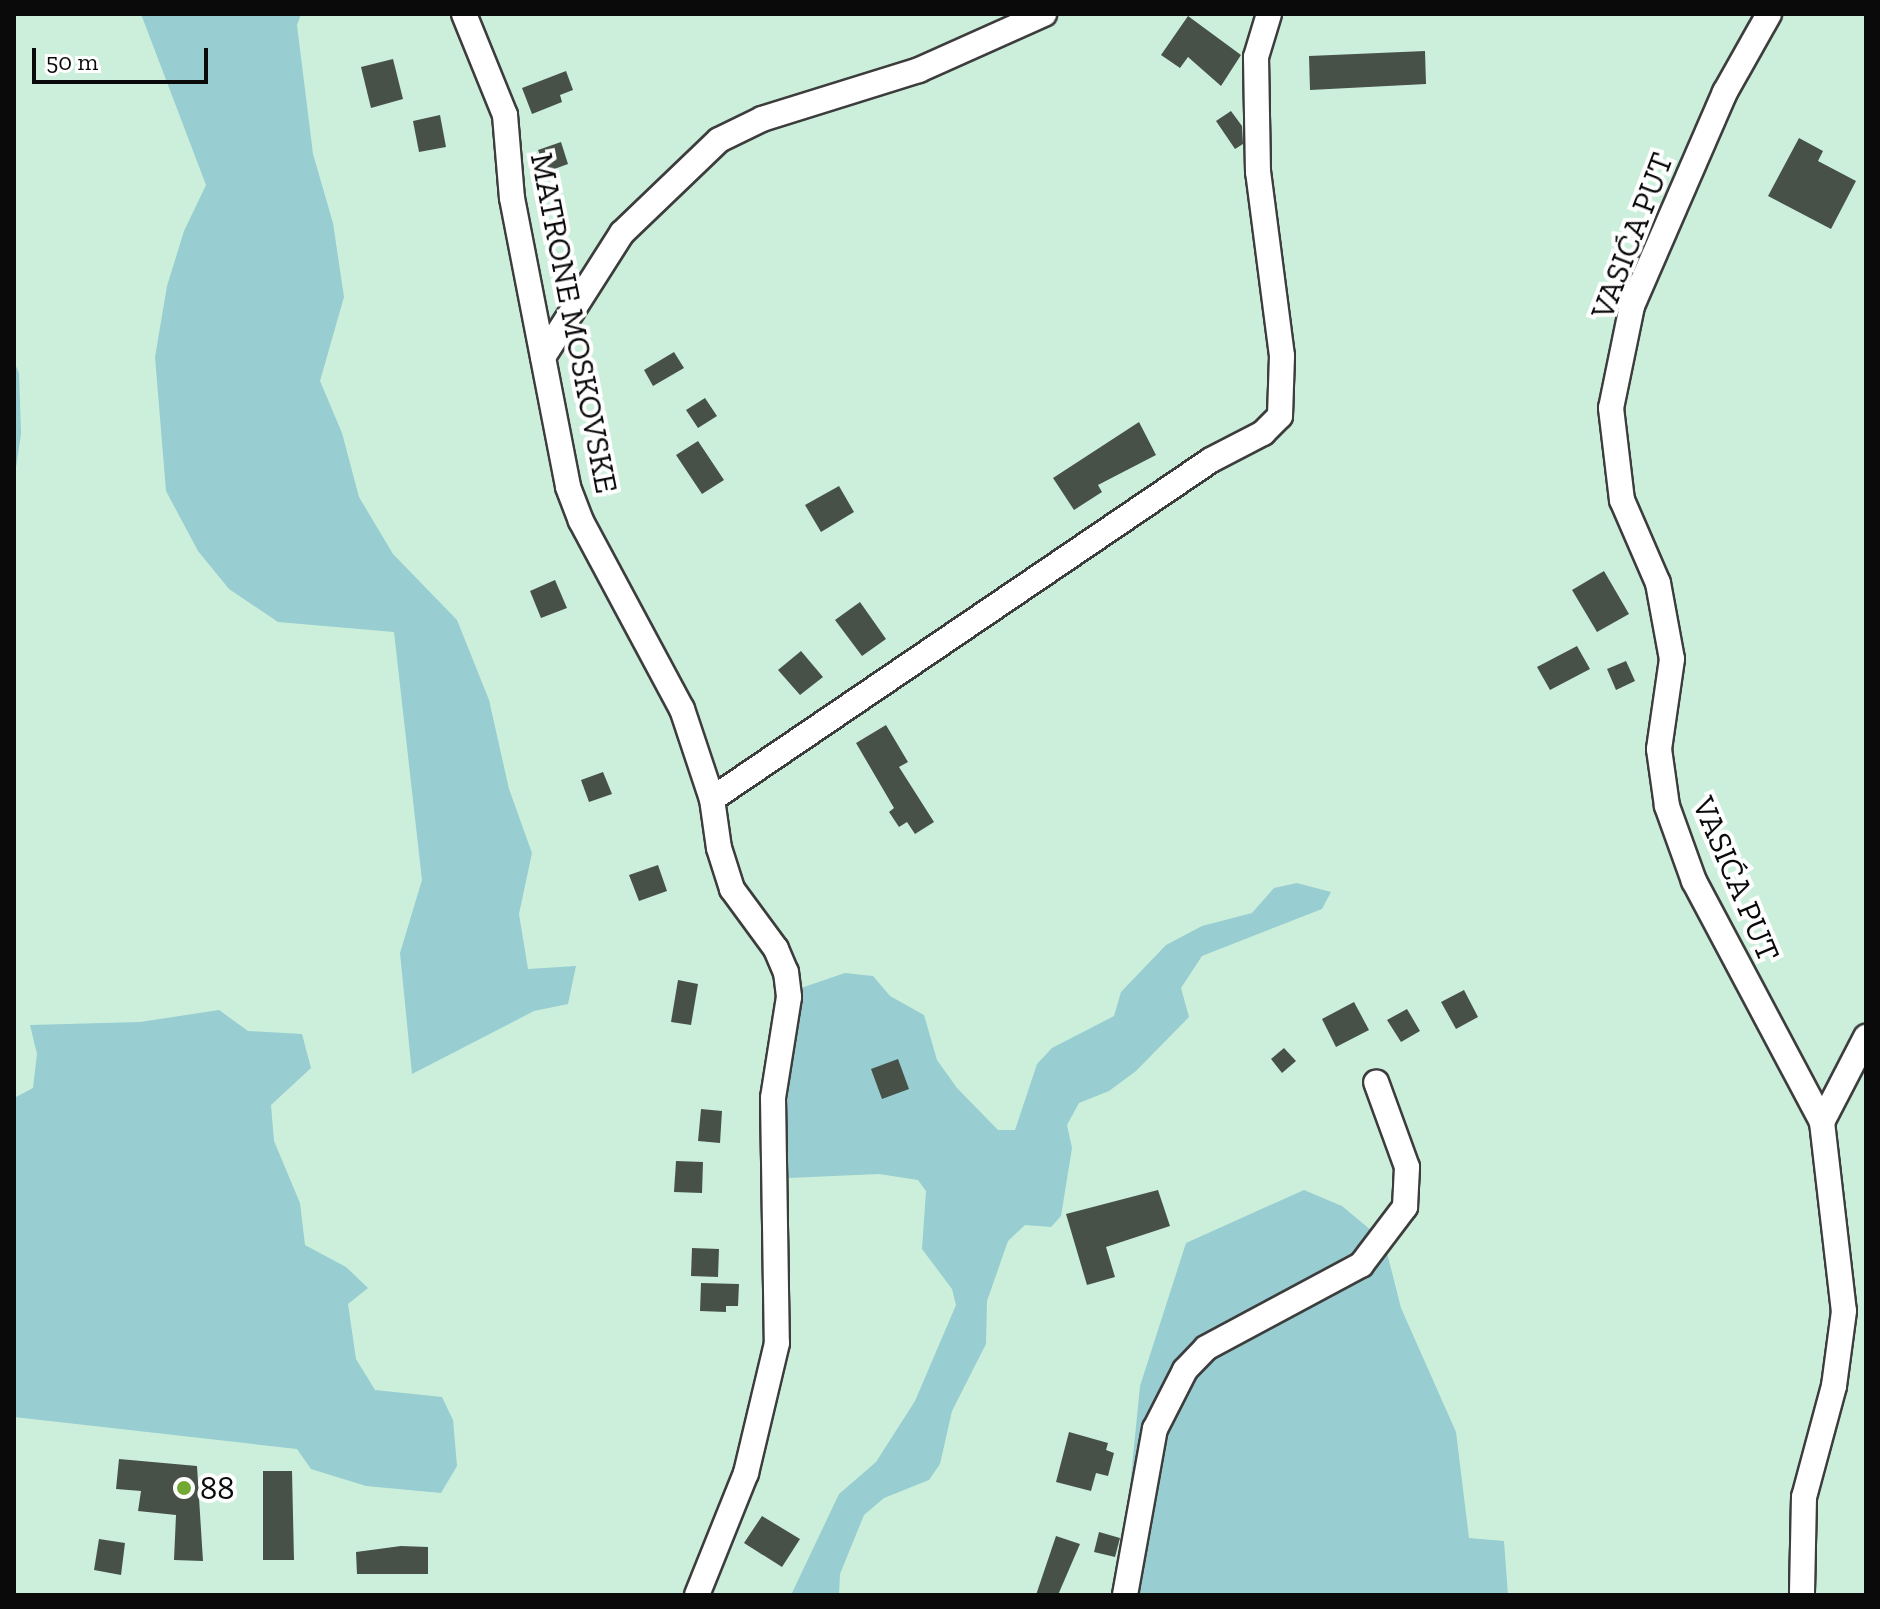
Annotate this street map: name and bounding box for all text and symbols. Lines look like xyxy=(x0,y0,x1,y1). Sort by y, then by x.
scale bar xyxy=(36,32,212,82)
text: 50 m xyxy=(46,47,98,76)
street label: VASIĆA PUT xyxy=(1583,147,1681,325)
street label: MATRONE MOSKOVSKE xyxy=(522,150,626,496)
street label: VASIĆA PUT xyxy=(1684,790,1788,968)
place label: 88 xyxy=(200,1469,234,1507)
marker: 88 xyxy=(175,1479,193,1497)

